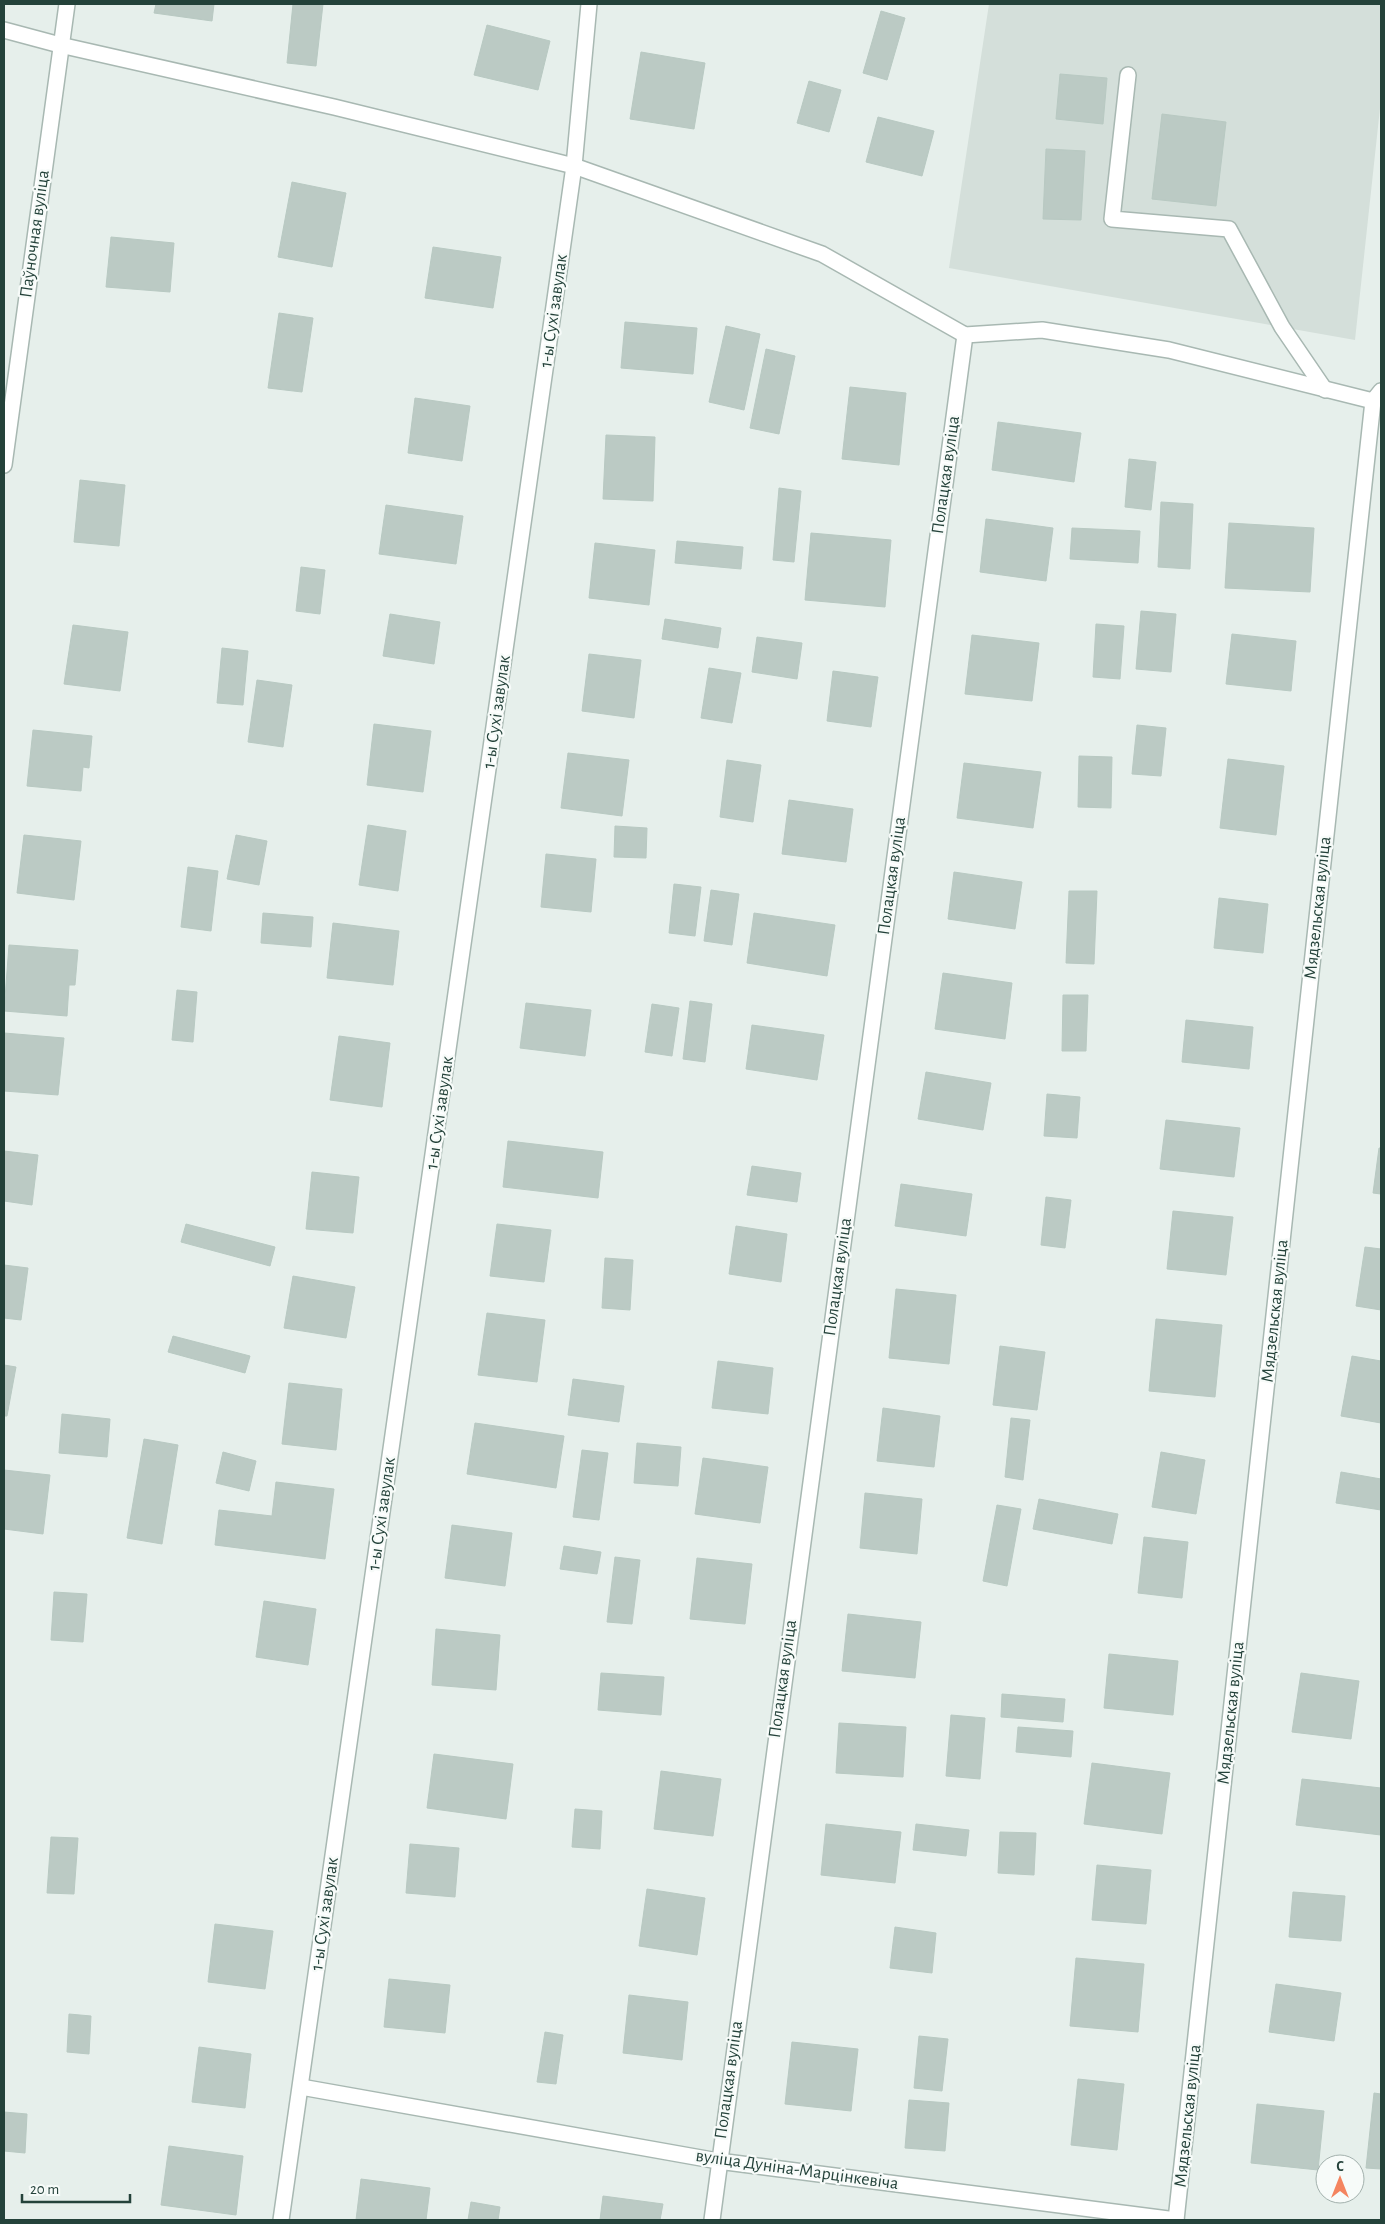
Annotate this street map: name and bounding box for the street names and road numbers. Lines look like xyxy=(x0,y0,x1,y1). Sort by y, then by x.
street label: Паўночная вуліца xyxy=(17,169,53,299)
street label: 1-ы Сухі завулак xyxy=(537,252,571,369)
street label: Полацкая вуліца xyxy=(929,415,963,535)
street label: 1-ы Сухі завулак xyxy=(480,653,514,770)
street label: Полацкая вуліца xyxy=(875,816,909,936)
street label: Мядзельская вуліца xyxy=(1302,836,1334,980)
street label: 1-ы Сухі завулак xyxy=(423,1054,457,1171)
street label: Полацкая вуліца xyxy=(821,1217,855,1337)
street label: Мядзельская вуліца xyxy=(1259,1239,1291,1383)
street label: 1-ы Сухі завулак xyxy=(365,1455,399,1572)
street label: Полацкая вуліца xyxy=(766,1619,800,1739)
street label: Мядзельская вуліца xyxy=(1215,1641,1247,1785)
street label: 1-ы Сухі завулак xyxy=(308,1855,342,1972)
street label: Полацкая вуліца xyxy=(712,2020,746,2140)
street label: Мядзельская вуліца xyxy=(1172,2044,1204,2188)
street label: вуліца Дуніна-Марцінкевіча xyxy=(694,2147,900,2193)

